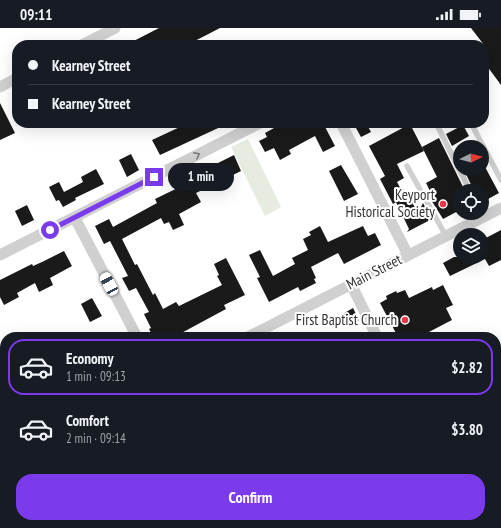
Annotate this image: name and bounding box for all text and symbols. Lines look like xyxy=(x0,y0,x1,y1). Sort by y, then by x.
text: 09:11 xyxy=(20,5,52,24)
text: Kearney Street xyxy=(52,56,130,75)
text: Kearney Street xyxy=(52,94,130,113)
north arrow xyxy=(453,140,489,176)
map controls xyxy=(453,140,489,264)
one-way arrow xyxy=(193,152,200,160)
callout: 1 min xyxy=(168,163,234,191)
route end xyxy=(145,168,163,186)
text: 1 min xyxy=(188,168,214,185)
button: locate xyxy=(453,184,489,220)
place label: Keyport Historical Society xyxy=(345,185,435,221)
marker: Keyport Historical Society xyxy=(438,199,448,209)
route start xyxy=(41,221,59,239)
button: layers xyxy=(453,228,489,264)
street label: Main Street xyxy=(343,250,405,294)
car xyxy=(98,271,120,297)
place label: First Baptist Church xyxy=(296,310,397,329)
marker: First Baptist Church xyxy=(400,315,410,325)
icon: car xyxy=(18,349,54,385)
text: Economy xyxy=(66,349,114,368)
text: $2.82 xyxy=(451,358,483,377)
text: 1 min · 09:13 xyxy=(66,368,126,385)
icon: car xyxy=(18,411,54,447)
text: Comfort xyxy=(66,411,109,430)
text: $3.80 xyxy=(451,420,483,439)
text: 2 min · 09:14 xyxy=(66,430,126,447)
button: Confirm xyxy=(16,474,485,520)

